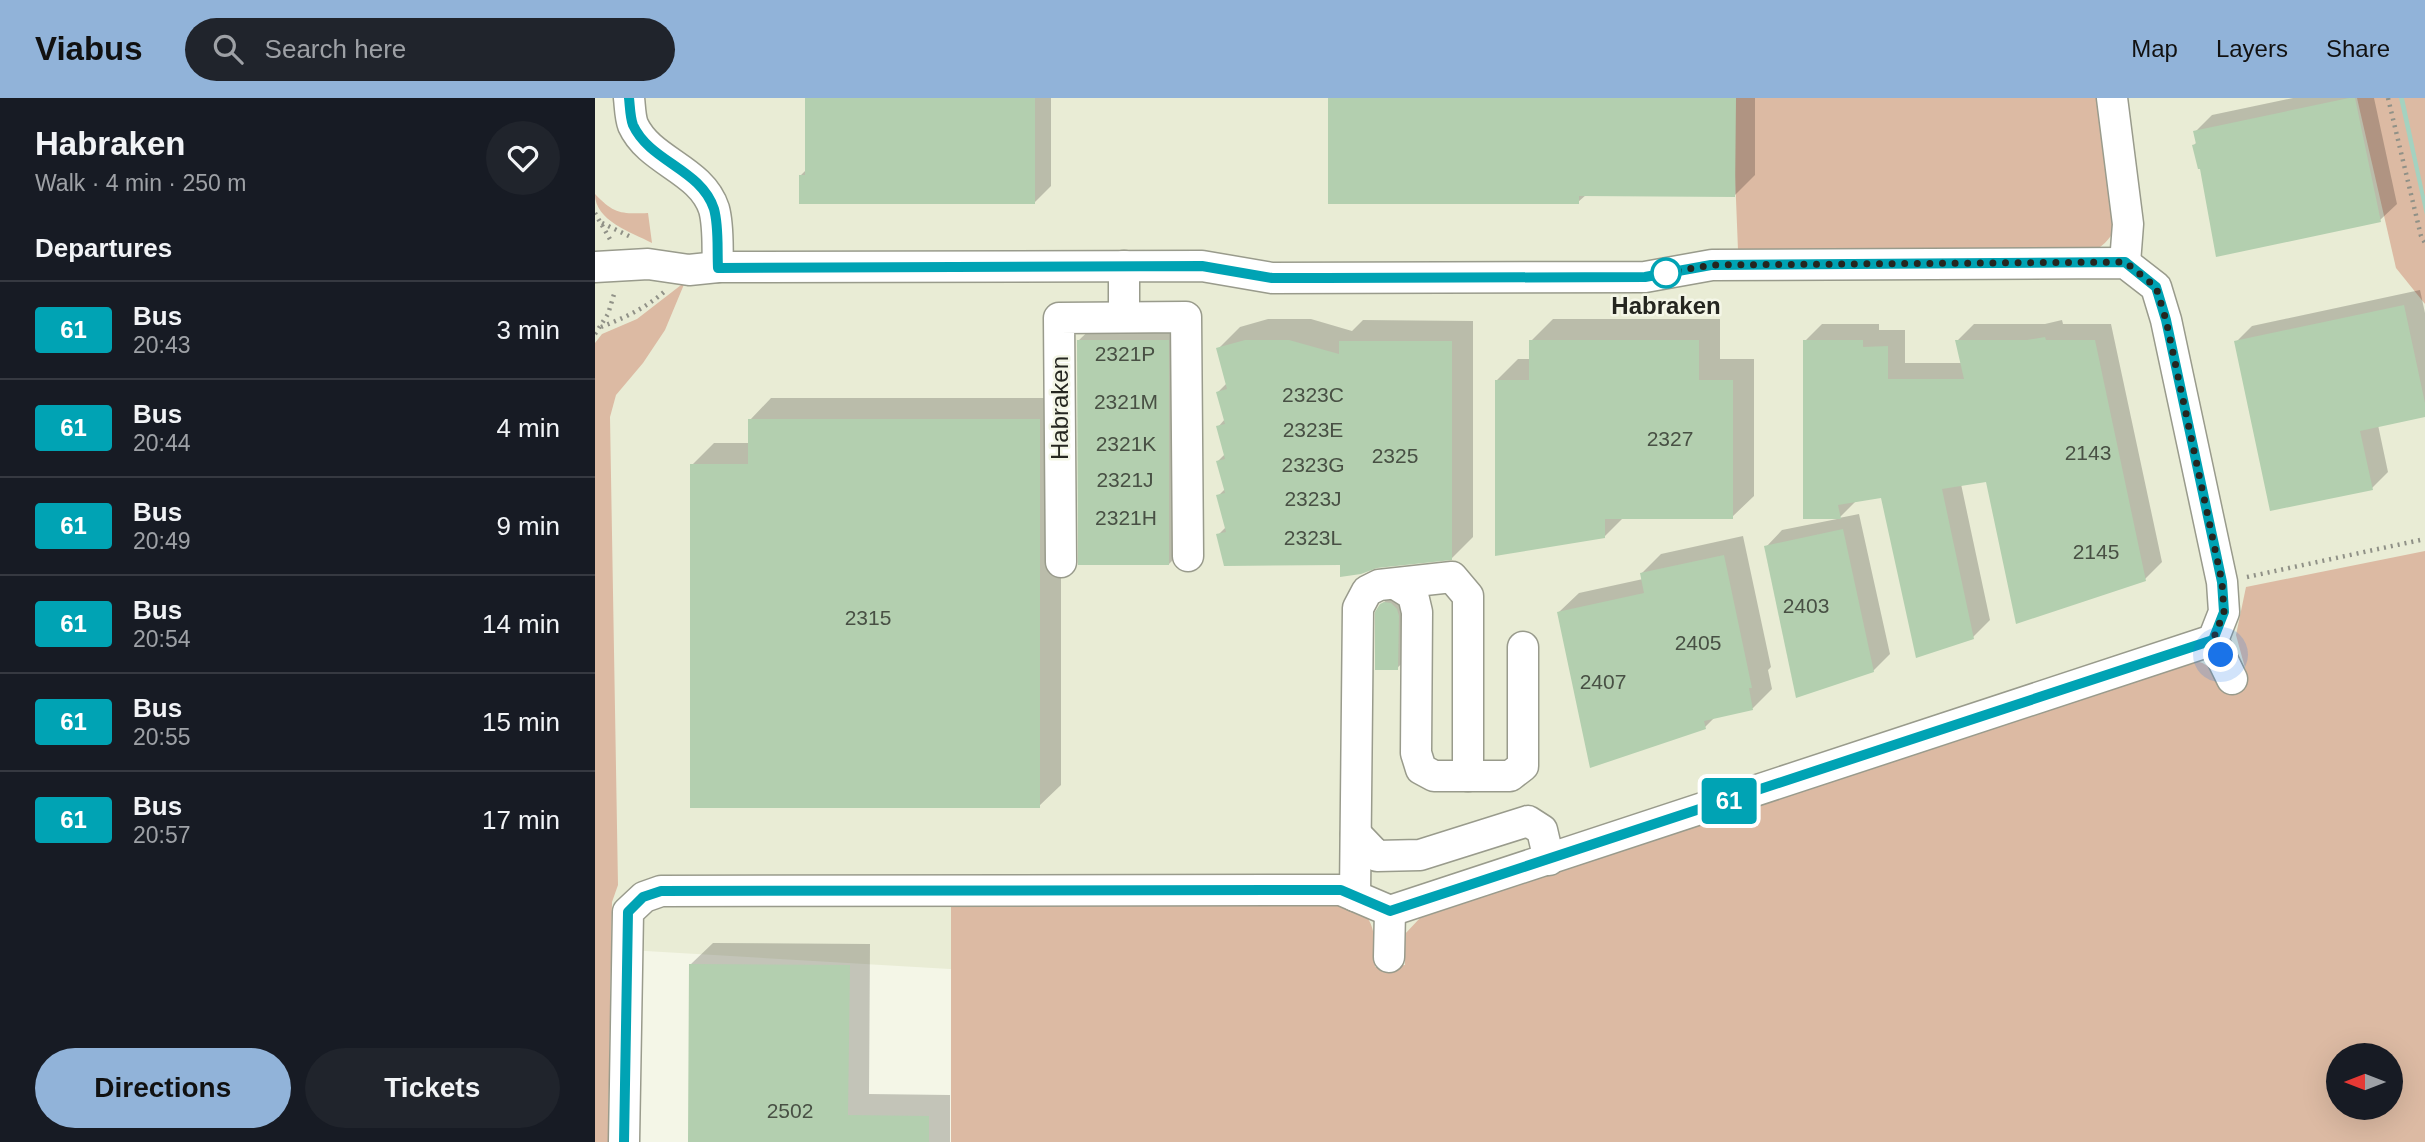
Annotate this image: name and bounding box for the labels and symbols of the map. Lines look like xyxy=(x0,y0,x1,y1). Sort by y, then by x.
marker: Habraken xyxy=(1651,258,1681,288)
place label: Habraken xyxy=(1611,292,1721,319)
house number: 2321P xyxy=(1095,342,1155,365)
street label: Habraken xyxy=(1046,356,1073,460)
house number: 2323C xyxy=(1282,383,1344,406)
house number: 2321M xyxy=(1094,390,1158,413)
house number: 2323E xyxy=(1283,418,1343,441)
house number: 2327 xyxy=(1647,427,1693,450)
house number: 2321K xyxy=(1096,432,1156,455)
house number: 2143 xyxy=(2065,441,2111,464)
house number: 2325 xyxy=(1372,444,1418,467)
house number: 2323G xyxy=(1281,453,1345,476)
house number: 2321J xyxy=(1096,468,1154,491)
house number: 2323J xyxy=(1284,487,1342,510)
house number: 2321H xyxy=(1095,506,1157,529)
house number: 2323L xyxy=(1284,526,1342,549)
house number: 2145 xyxy=(2073,540,2119,563)
house number: 2403 xyxy=(1783,594,1829,617)
house number: 2315 xyxy=(845,606,891,629)
house number: 2405 xyxy=(1675,631,1721,654)
your location xyxy=(2203,637,2238,672)
house number: 2407 xyxy=(1580,670,1626,693)
line badge: 61 xyxy=(1697,778,1761,824)
north arrow xyxy=(2326,1043,2403,1120)
house number: 2502 xyxy=(767,1099,813,1122)

